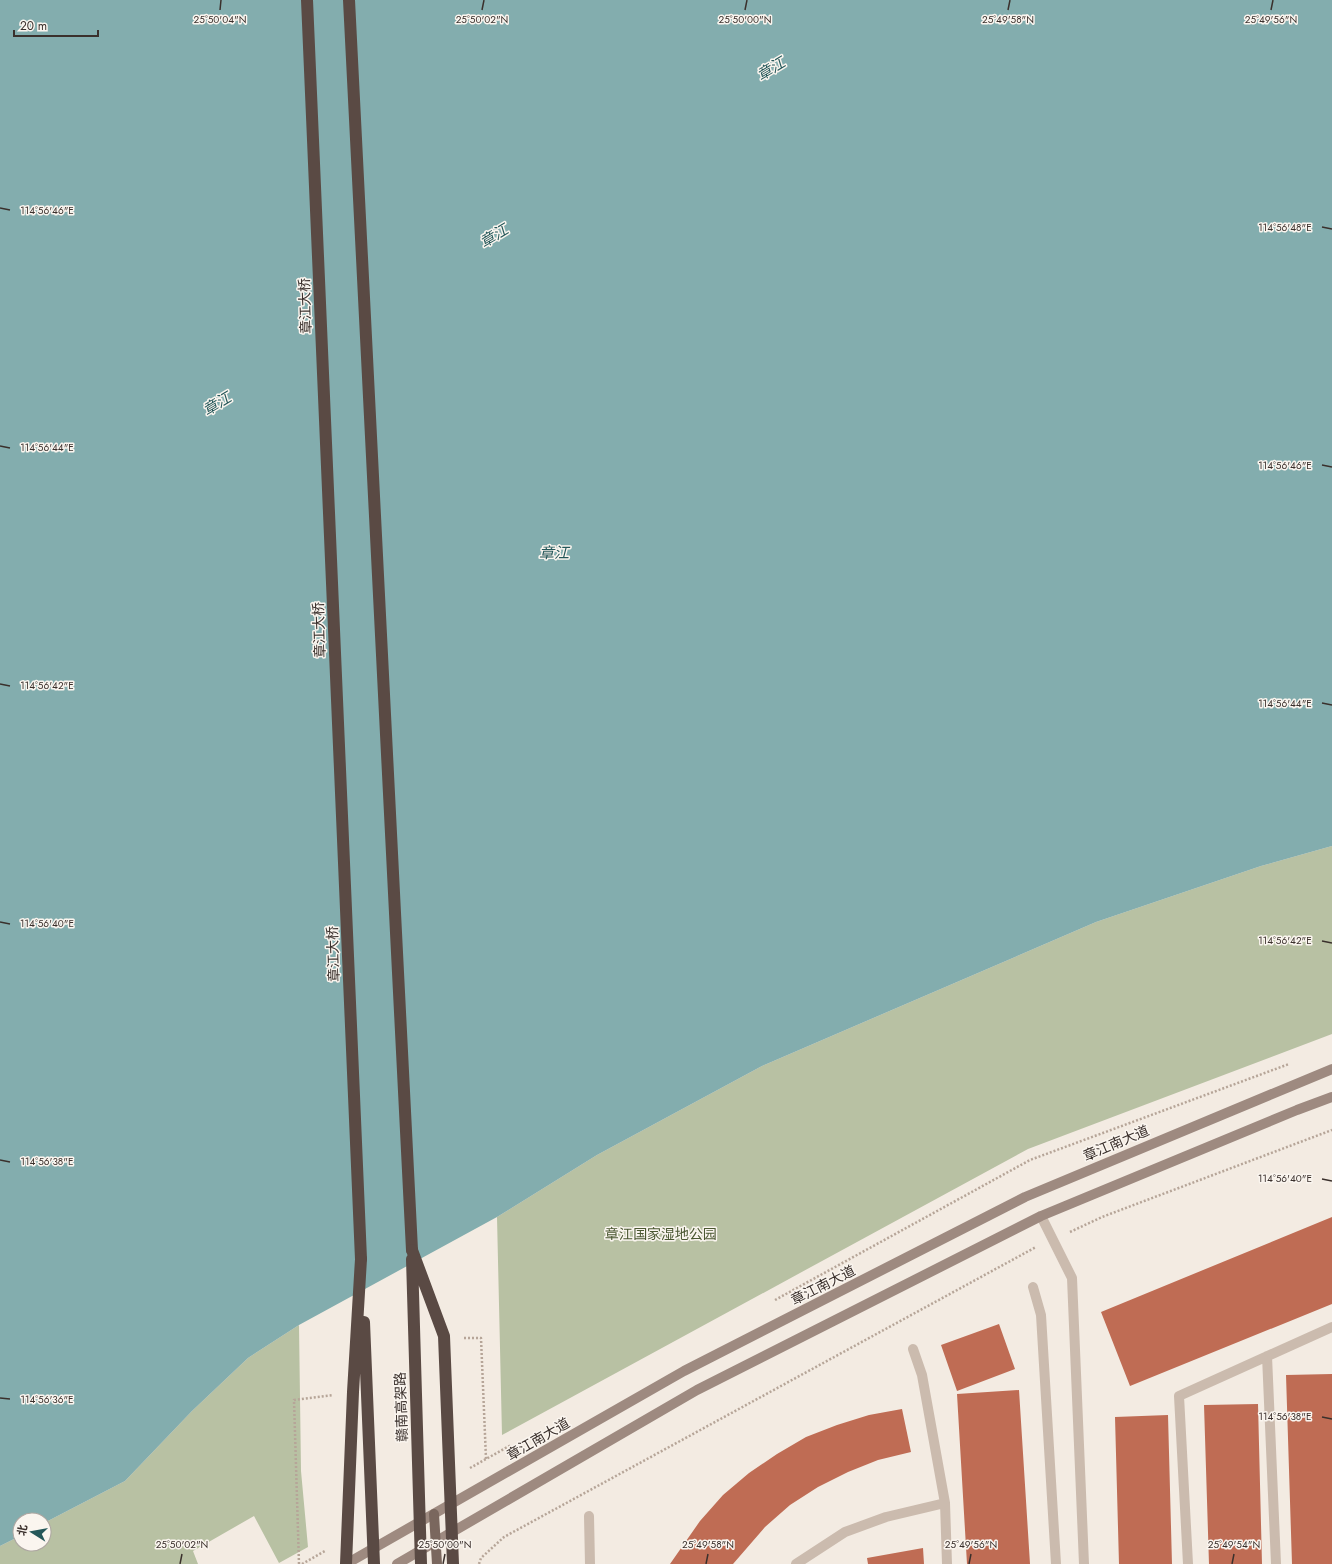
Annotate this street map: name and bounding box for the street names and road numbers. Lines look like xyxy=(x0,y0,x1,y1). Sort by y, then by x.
street label: 章江大桥 xyxy=(294,278,316,334)
street label: 章江大桥 xyxy=(308,602,330,658)
street label: 章江大桥 xyxy=(322,926,344,982)
street label: 章江南大道 xyxy=(1080,1120,1152,1166)
street label: 章江南大道 xyxy=(787,1260,859,1310)
street label: 赣南高架路 xyxy=(390,1372,412,1442)
street label: 章江南大道 xyxy=(503,1413,573,1465)

